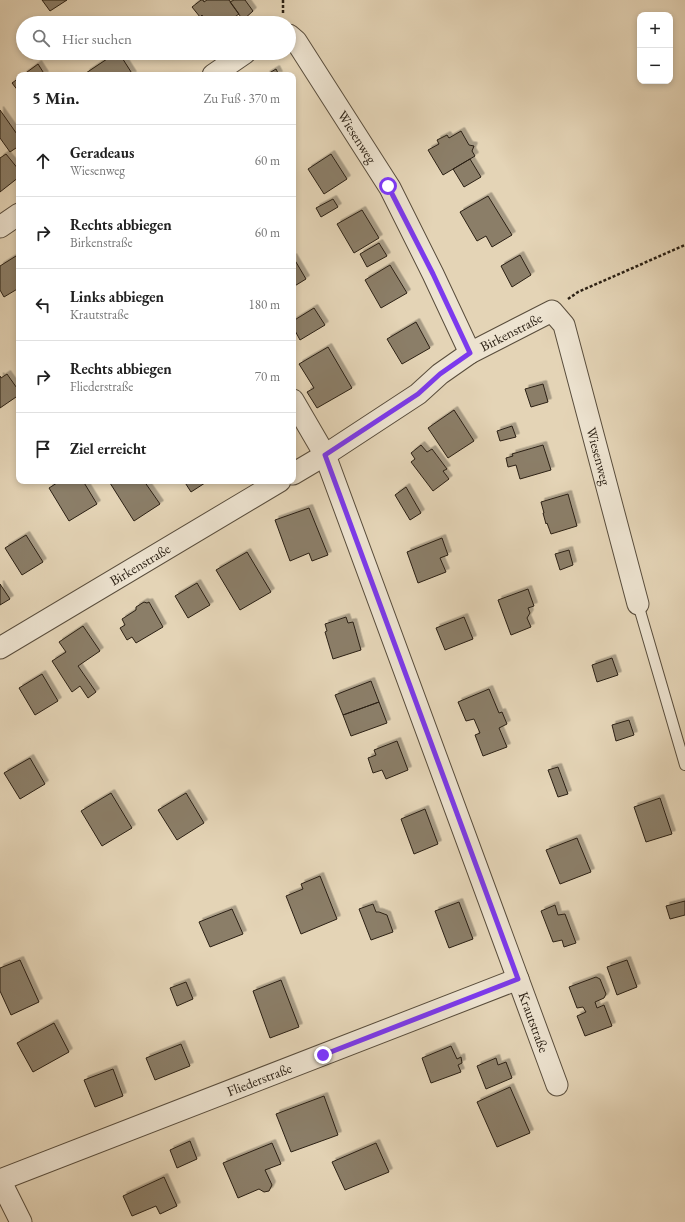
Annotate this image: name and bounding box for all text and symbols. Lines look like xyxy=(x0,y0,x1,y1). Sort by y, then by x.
map controls xyxy=(637,12,673,84)
button: + xyxy=(637,12,673,48)
search box xyxy=(16,16,296,60)
icon: search xyxy=(30,27,52,49)
text: Hier suchen xyxy=(62,29,132,48)
button: − xyxy=(637,48,673,84)
text: 5 Min. xyxy=(32,87,79,109)
text: Zu Fuß · 370 m xyxy=(203,90,280,107)
street label: Wiesenweg xyxy=(334,107,381,167)
text: Geradeaus xyxy=(70,143,134,162)
icon: ahead xyxy=(32,150,54,172)
text: 60 m xyxy=(255,152,280,169)
text: Wiesenweg xyxy=(70,162,125,179)
route start xyxy=(379,177,397,195)
text: Rechts abbiegen xyxy=(70,215,172,234)
icon: right xyxy=(32,222,54,244)
text: 60 m xyxy=(255,224,280,241)
text: Birkenstraße xyxy=(70,234,133,251)
text: Links abbiegen xyxy=(70,287,164,306)
icon: left xyxy=(32,294,54,316)
text: 180 m xyxy=(249,296,280,313)
text: Krautstraße xyxy=(70,306,129,323)
street label: Birkenstraße xyxy=(477,308,546,355)
text: Rechts abbiegen xyxy=(70,359,172,378)
icon: right xyxy=(32,366,54,388)
text: 70 m xyxy=(255,368,280,385)
text: Fliederstraße xyxy=(70,378,133,395)
street label: Wiesenweg xyxy=(582,425,615,488)
icon: arrive xyxy=(32,438,54,460)
text: Ziel erreicht xyxy=(70,439,146,458)
street label: Birkenstraße xyxy=(106,539,174,590)
street label: Krautstraße xyxy=(514,989,553,1055)
route end xyxy=(314,1046,332,1064)
street label: Fliederstraße xyxy=(224,1058,295,1100)

